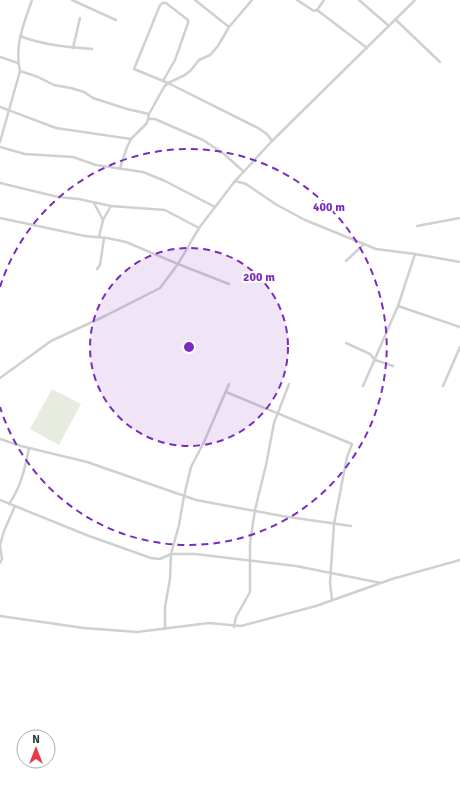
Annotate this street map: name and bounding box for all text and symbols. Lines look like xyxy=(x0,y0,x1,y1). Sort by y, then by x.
text: 400 m xyxy=(313,200,345,215)
text: 200 m xyxy=(243,270,275,285)
centre of rings xyxy=(182,340,196,354)
north arrow xyxy=(16,729,56,769)
text: N xyxy=(32,733,40,746)

